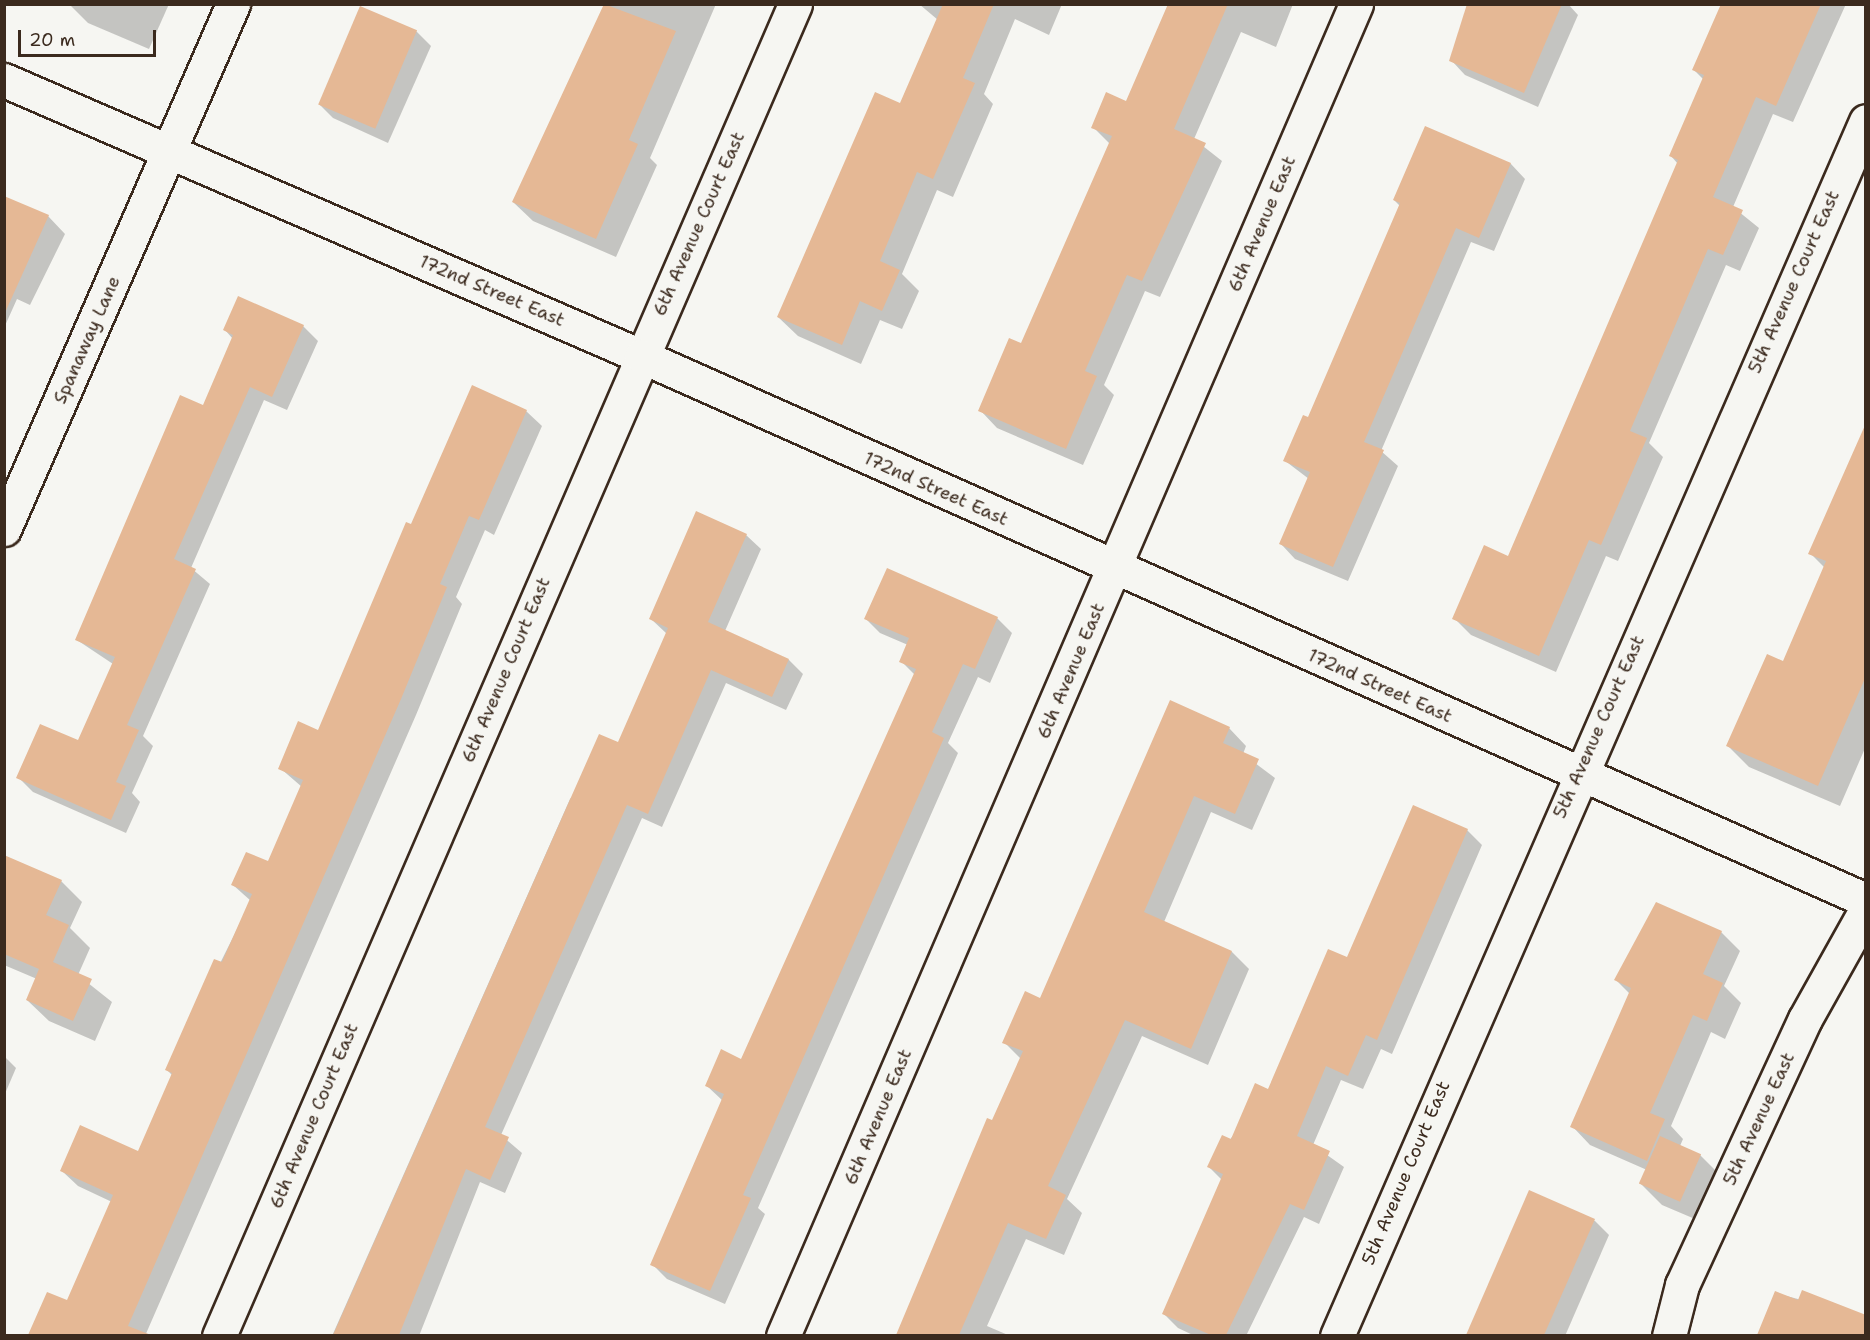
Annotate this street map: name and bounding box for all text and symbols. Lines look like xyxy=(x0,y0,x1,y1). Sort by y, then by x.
scale bar xyxy=(21,18,159,56)
text: 20 m xyxy=(29,28,75,52)
street label: 6th Avenue Court East xyxy=(649,129,749,319)
street label: 6th Avenue East xyxy=(1224,153,1300,295)
street label: 5th Avenue Court East xyxy=(1744,187,1844,377)
street label: 172nd Street East xyxy=(416,251,568,331)
street label: Spanaway Lane xyxy=(49,273,125,407)
street label: 172nd Street East xyxy=(860,447,1012,531)
street label: 6th Avenue Court East xyxy=(457,574,555,766)
street label: 6th Avenue East xyxy=(1033,600,1109,742)
street label: 5th Avenue Court East xyxy=(1549,632,1649,822)
street label: 172nd Street East xyxy=(1304,644,1456,728)
street label: 6th Avenue Court East xyxy=(265,1020,363,1212)
street label: 6th Avenue East xyxy=(840,1046,916,1188)
street label: 5th Avenue East xyxy=(1719,1049,1799,1189)
street label: 5th Avenue Court East xyxy=(1357,1078,1455,1268)

